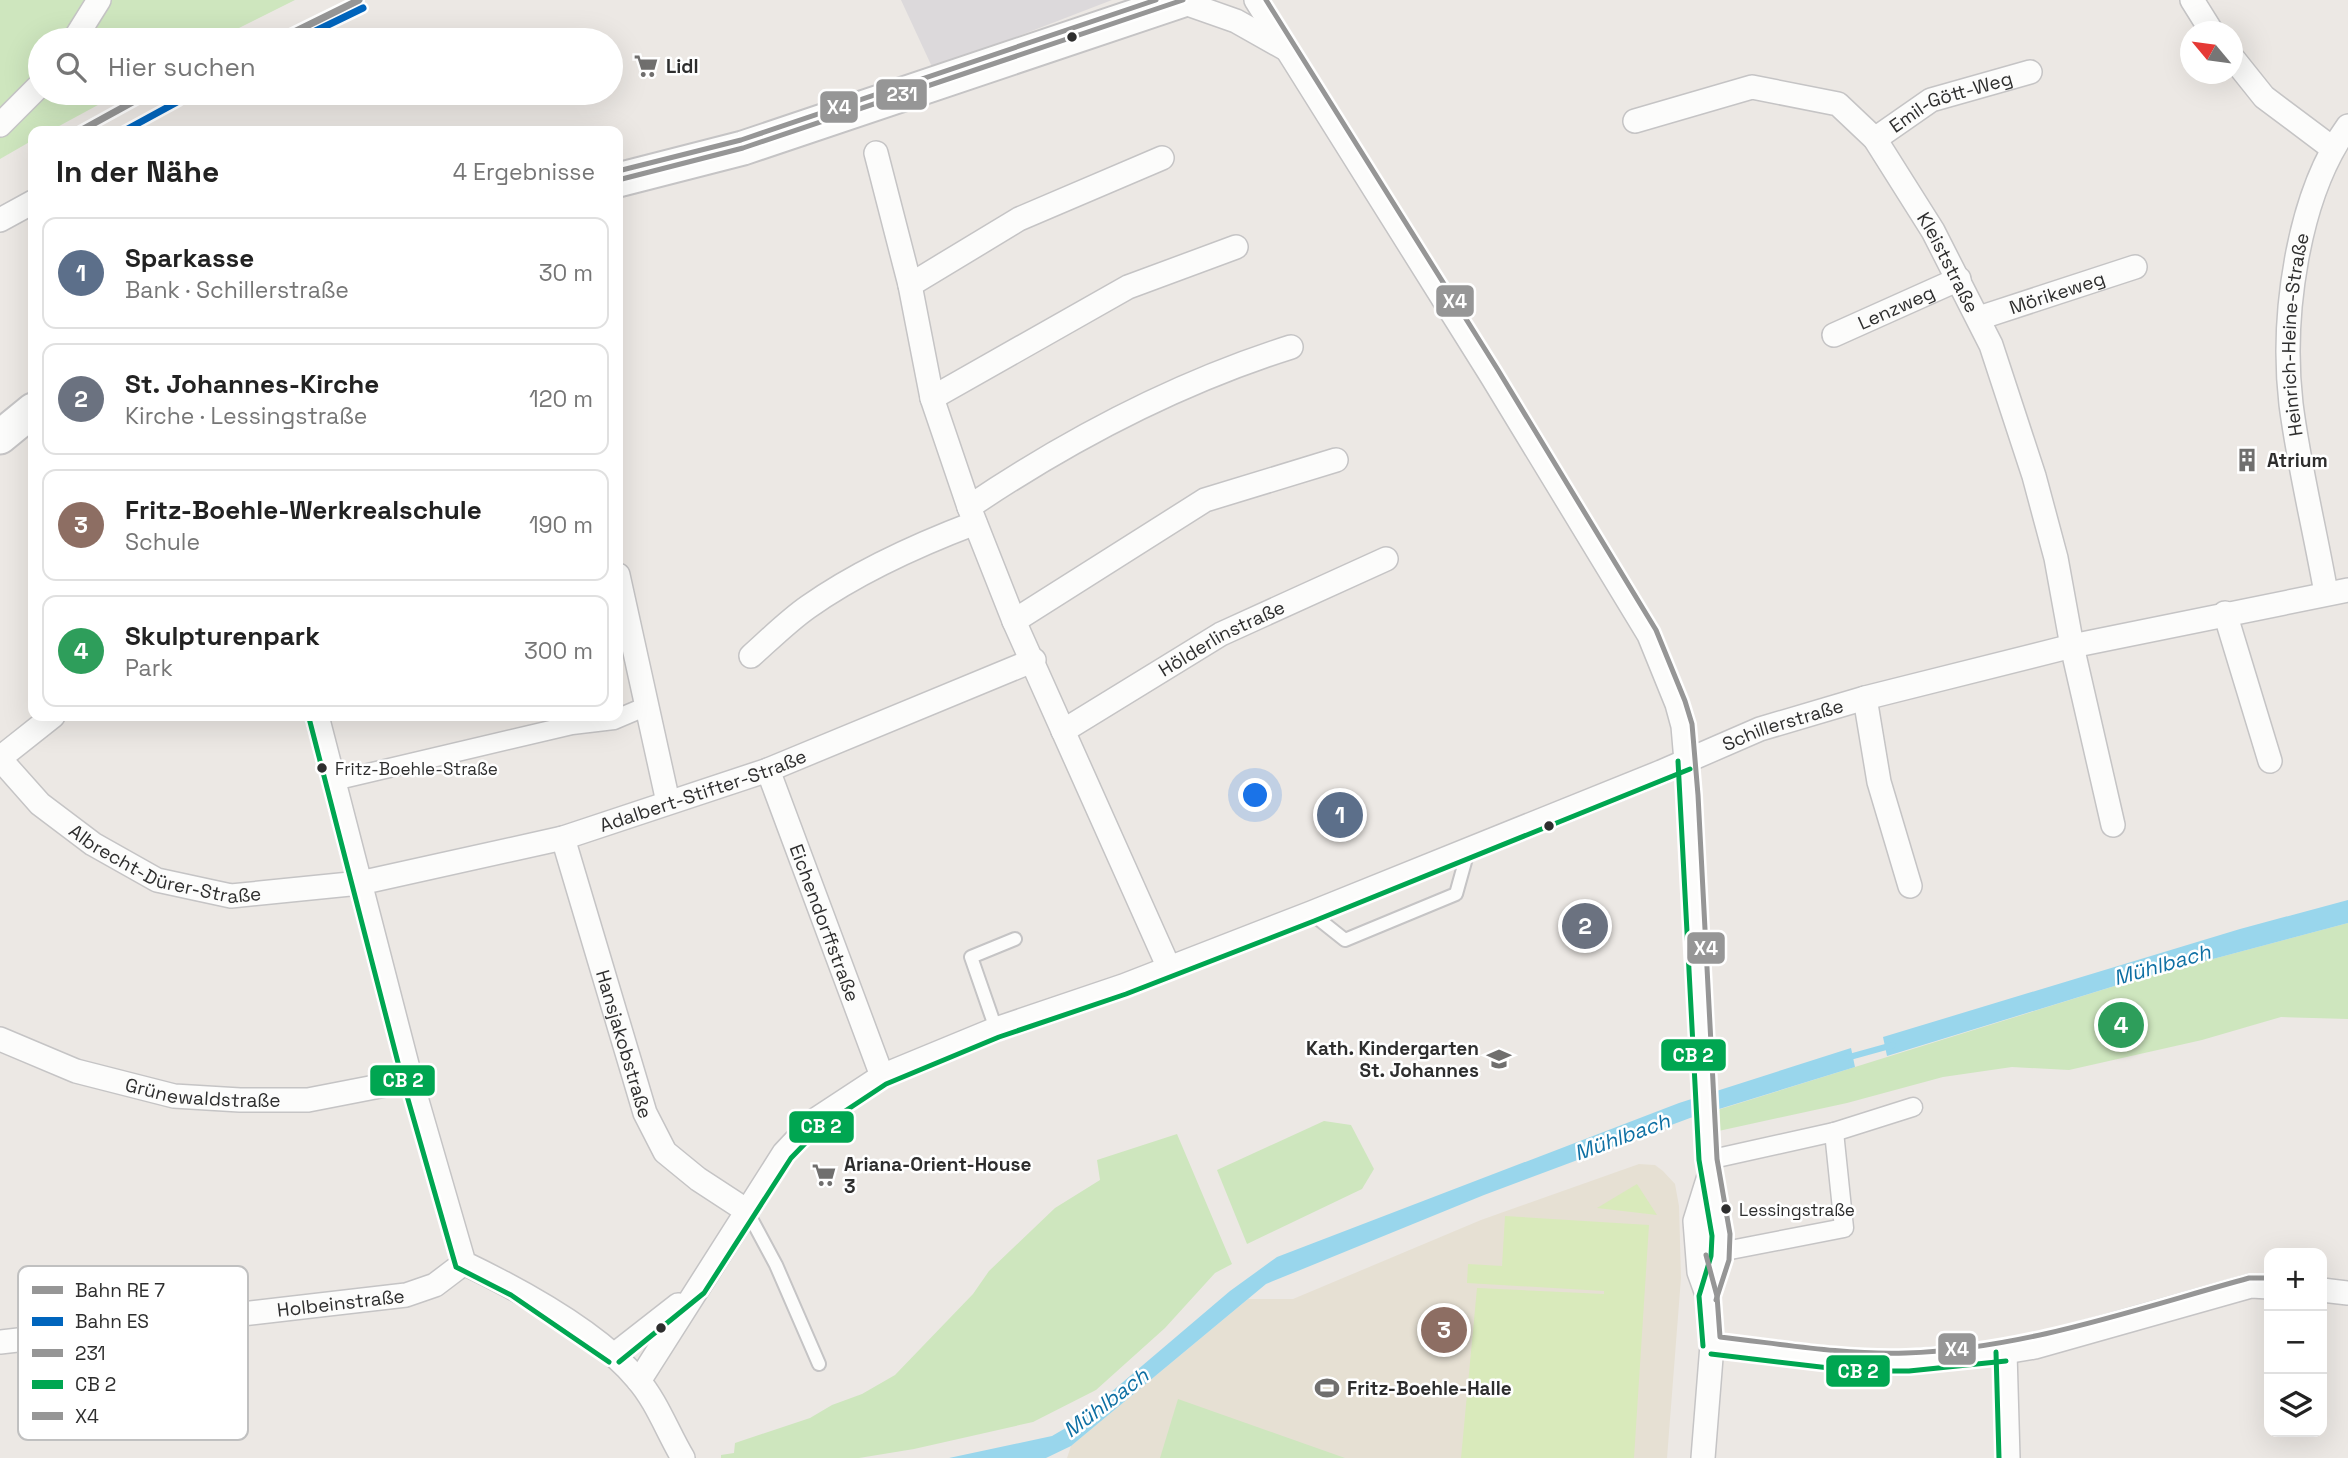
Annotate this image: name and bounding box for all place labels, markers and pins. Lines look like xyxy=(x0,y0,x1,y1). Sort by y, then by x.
unlabelled marker xyxy=(1065,30,1079,44)
supermarket icon: Lidl xyxy=(632,52,660,80)
place label: Lidl xyxy=(666,54,699,79)
building icon: Atrium xyxy=(2233,446,2261,474)
place label: Atrium xyxy=(2267,448,2328,473)
place label: Fritz-Boehle-Straße xyxy=(335,758,498,780)
marker: Fritz-Boehle-Straße xyxy=(315,761,329,775)
pin: 1 xyxy=(1317,789,1363,841)
unlabelled marker xyxy=(1542,819,1556,833)
pin: 2 xyxy=(1562,900,1608,952)
pin: 4 xyxy=(2098,999,2144,1051)
place label: Kath. Kindergarten St. Johannes xyxy=(1306,1036,1479,1083)
school or university icon: Kath. Kindergarten St. Johannes xyxy=(1485,1045,1513,1073)
place label: Ariana-Orient-House 3 xyxy=(844,1152,1031,1199)
supermarket icon: Ariana-Orient-House 3 xyxy=(810,1161,838,1189)
place label: Lessingstraße xyxy=(1739,1199,1855,1221)
marker: Lessingstraße xyxy=(1719,1202,1733,1216)
pin: 3 xyxy=(1421,1304,1467,1356)
unlabelled marker xyxy=(654,1321,668,1335)
sports icon: Fritz-Boehle-Halle xyxy=(1313,1374,1341,1402)
place label: Fritz-Boehle-Halle xyxy=(1347,1376,1512,1401)

